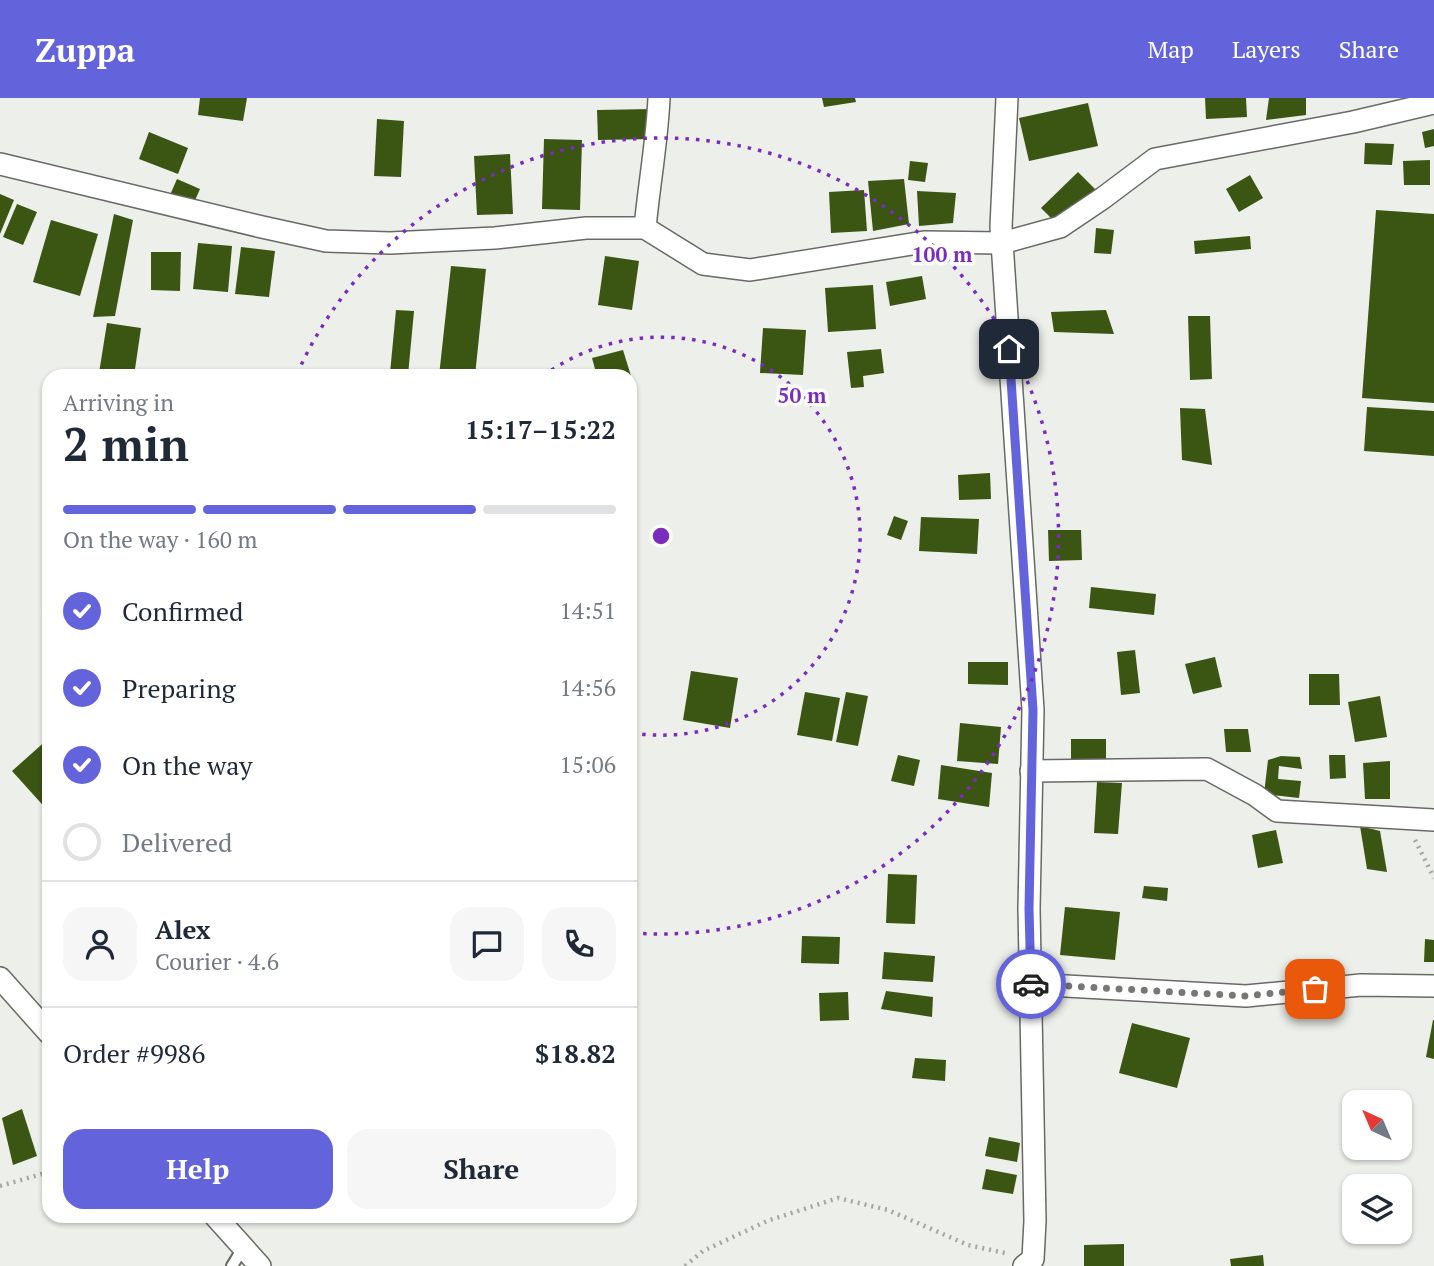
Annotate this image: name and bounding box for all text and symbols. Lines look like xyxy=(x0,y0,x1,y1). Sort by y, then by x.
text: Zuppa xyxy=(35,28,135,71)
text: Map xyxy=(1147,33,1194,65)
text: Layers xyxy=(1232,33,1301,65)
text: Share xyxy=(1339,33,1399,65)
text: 100 m xyxy=(912,240,973,268)
pin xyxy=(979,319,1039,379)
icon: home xyxy=(990,330,1028,368)
text: 50 m xyxy=(778,381,827,409)
text: Arriving in xyxy=(63,387,174,418)
text: 15:17–15:22 xyxy=(465,412,616,446)
text: 2 min xyxy=(63,413,189,474)
text: On the way · 160 m xyxy=(63,524,257,555)
centre of rings xyxy=(649,524,673,548)
icon: check xyxy=(63,592,101,630)
text: Confirmed xyxy=(122,594,243,628)
text: 14:51 xyxy=(559,595,616,626)
icon: check xyxy=(63,669,101,707)
text: Preparing xyxy=(122,671,235,705)
text: 14:56 xyxy=(559,672,616,703)
icon: check xyxy=(63,746,101,784)
text: On the way xyxy=(122,748,253,782)
text: 15:06 xyxy=(559,749,616,780)
text: Delivered xyxy=(122,825,232,859)
button: person xyxy=(63,907,137,981)
button: chat xyxy=(450,907,524,981)
button: phone xyxy=(542,907,616,981)
text: Alex xyxy=(155,912,211,946)
text: Courier · 4.6 xyxy=(155,946,279,977)
courier xyxy=(996,949,1066,1019)
pin xyxy=(1285,959,1345,1019)
icon: car xyxy=(1012,965,1050,1003)
icon: bag xyxy=(1296,970,1334,1008)
text: Order #9986 xyxy=(63,1036,205,1070)
text: $18.82 xyxy=(535,1036,616,1070)
north arrow xyxy=(1342,1090,1412,1160)
map controls xyxy=(1342,1090,1412,1244)
button: Help xyxy=(63,1129,333,1209)
button: Share xyxy=(347,1129,616,1209)
button: layers xyxy=(1342,1174,1412,1244)

